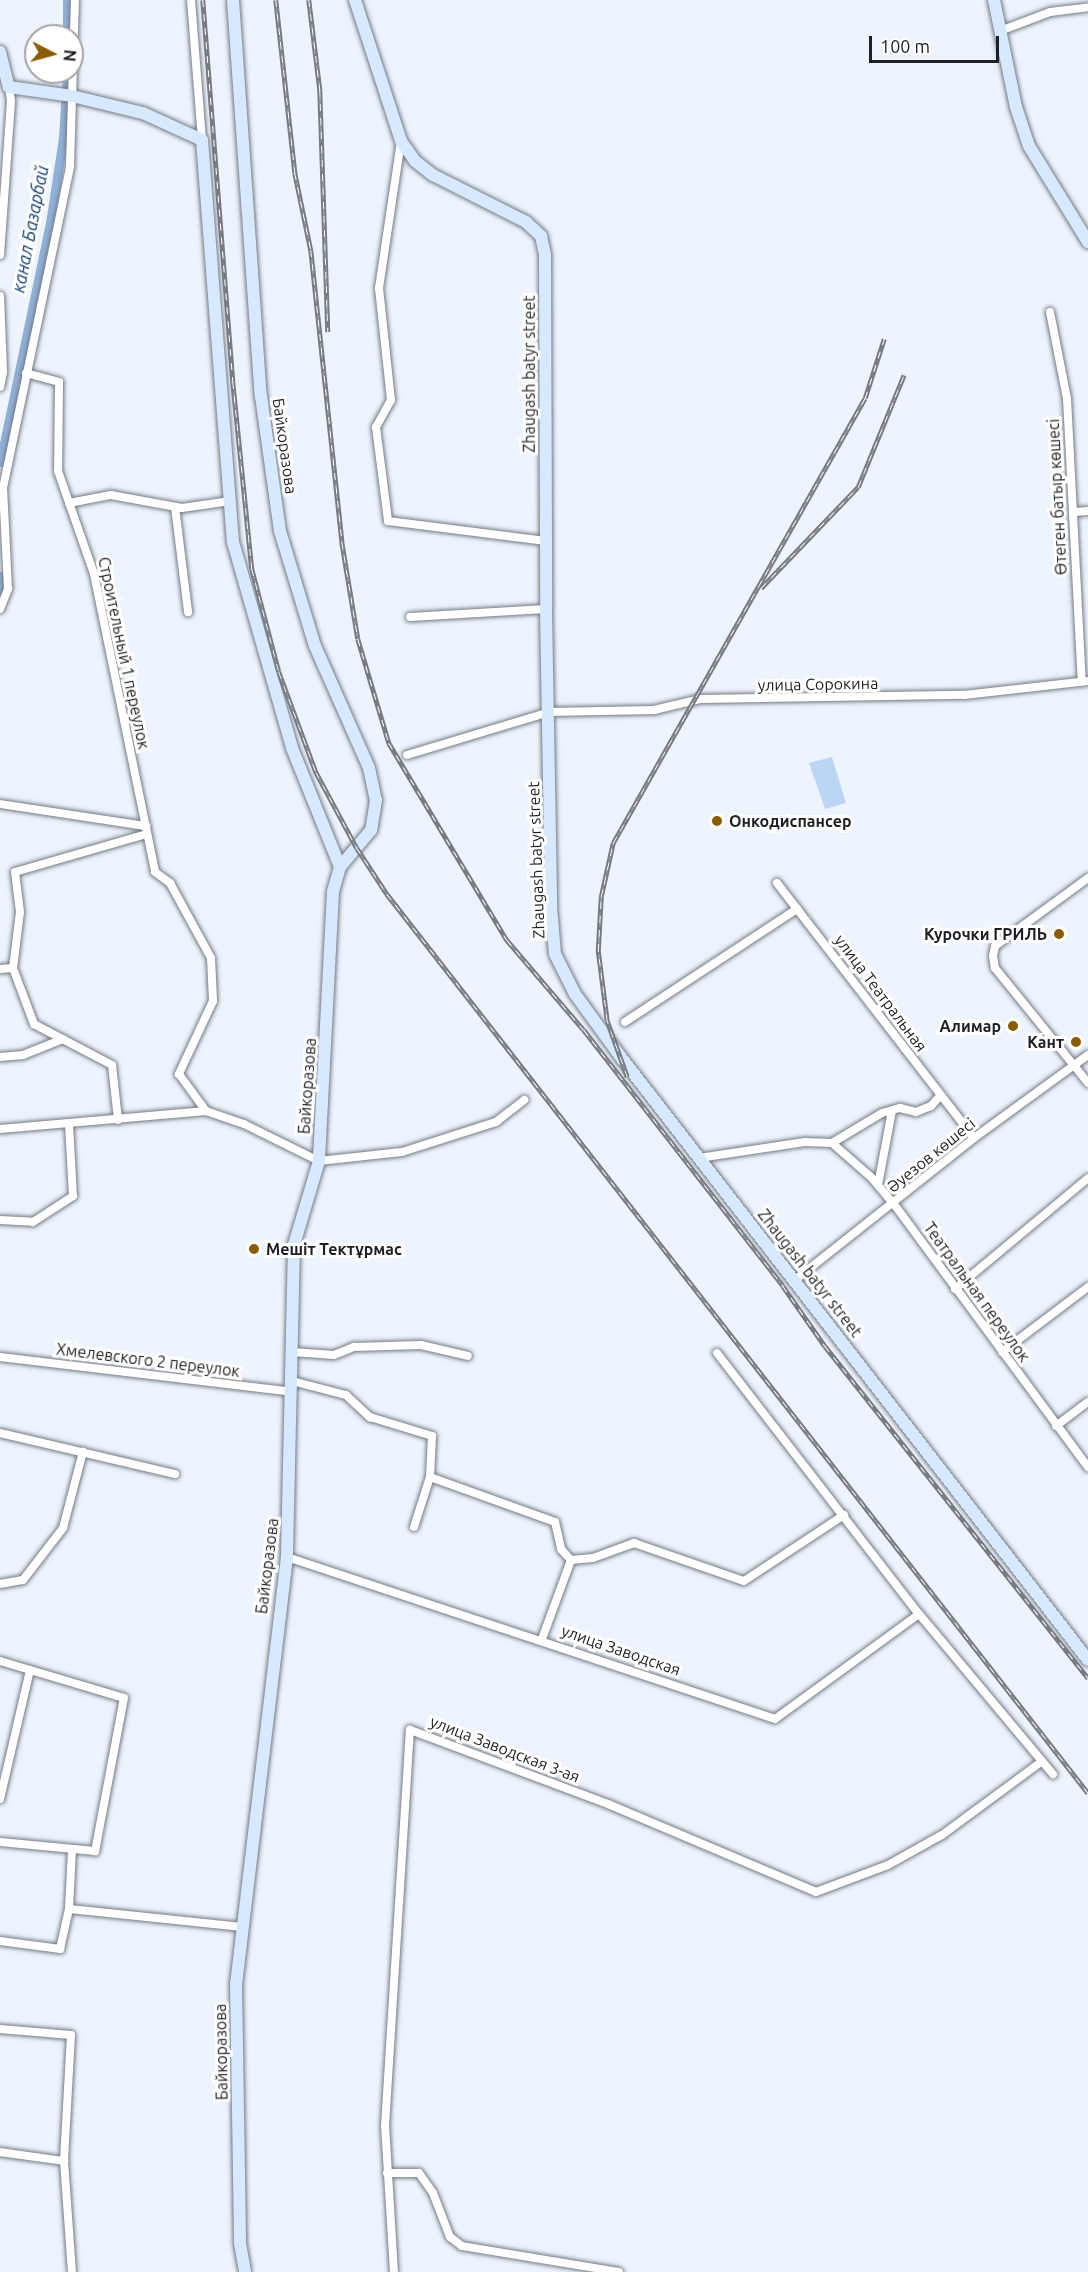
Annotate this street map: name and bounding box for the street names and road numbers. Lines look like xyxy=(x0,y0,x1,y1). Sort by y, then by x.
street label: Zhaugash batyr street xyxy=(519,295,539,453)
street label: Байкоразова xyxy=(269,397,301,495)
street label: Өтеген батыр көшесі xyxy=(1043,418,1071,576)
street label: Строительный 1 переулок xyxy=(94,555,154,751)
street label: улица Сорокина xyxy=(758,673,878,695)
street label: Zhaugash batyr street xyxy=(524,781,548,939)
street label: улица Театральная xyxy=(831,931,931,1055)
street label: Байкоразова xyxy=(294,1037,320,1135)
street label: Әуезов көшесі xyxy=(883,1114,979,1196)
street label: Zhaugash batyr street xyxy=(754,1205,866,1341)
street label: Театральная переулок xyxy=(920,1218,1034,1366)
street label: Хмелевского 2 переулок xyxy=(55,1339,241,1381)
street label: Байкоразова xyxy=(252,1517,282,1615)
street label: улица Заводская xyxy=(559,1621,683,1679)
street label: улица Заводская 3-ая xyxy=(427,1712,583,1786)
street label: Байкоразова xyxy=(211,2004,231,2100)

